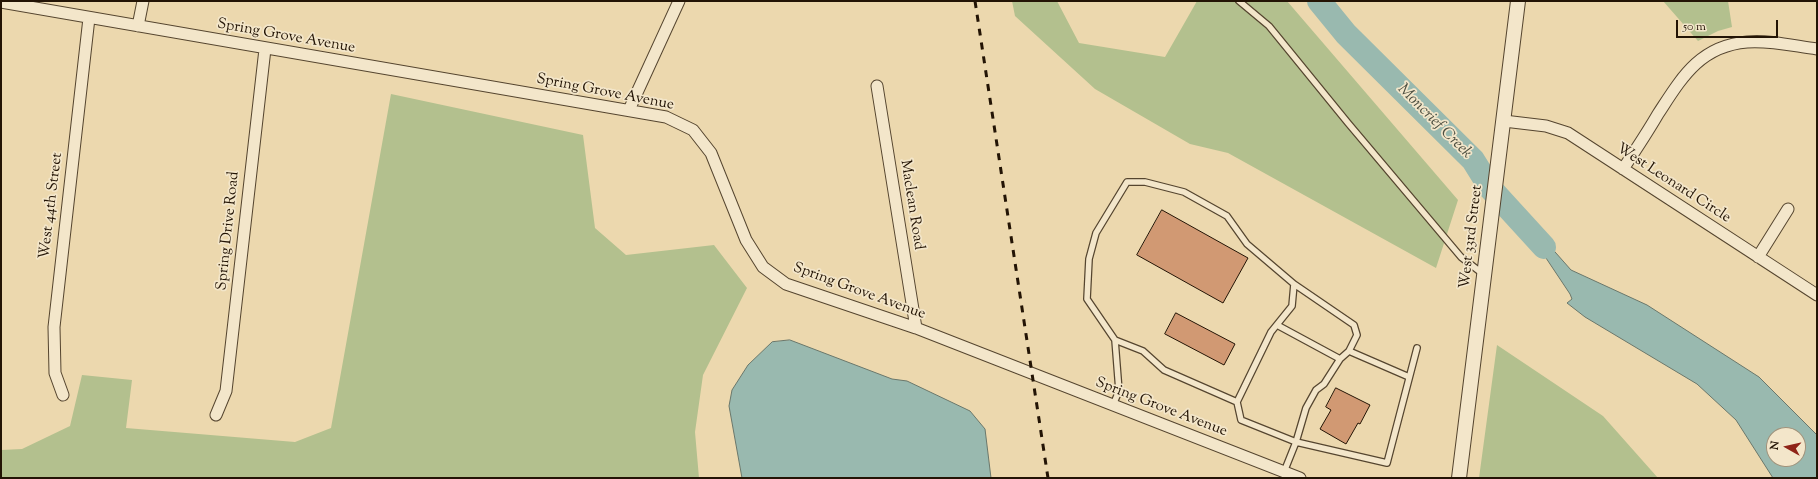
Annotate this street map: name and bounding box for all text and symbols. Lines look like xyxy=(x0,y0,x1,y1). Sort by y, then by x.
scale bar xyxy=(1678,12,1780,38)
street label: Spring Grove Avenue xyxy=(216,16,356,58)
text: 50 m xyxy=(1683,18,1706,36)
street label: Spring Grove Avenue xyxy=(535,71,675,115)
water label: Moncrief Creek xyxy=(1393,81,1475,163)
street label: West Leonard Circle xyxy=(1612,140,1734,228)
street label: West 44th Street xyxy=(37,152,67,260)
street label: Maclean Road xyxy=(895,159,927,251)
street label: Spring Drive Road xyxy=(214,171,244,291)
street label: West 33rd Street xyxy=(1457,184,1487,290)
street label: Spring Grove Avenue xyxy=(790,260,928,324)
street label: Spring Grove Avenue xyxy=(1093,375,1229,441)
north arrow xyxy=(1766,427,1806,467)
text: N xyxy=(1767,440,1784,451)

